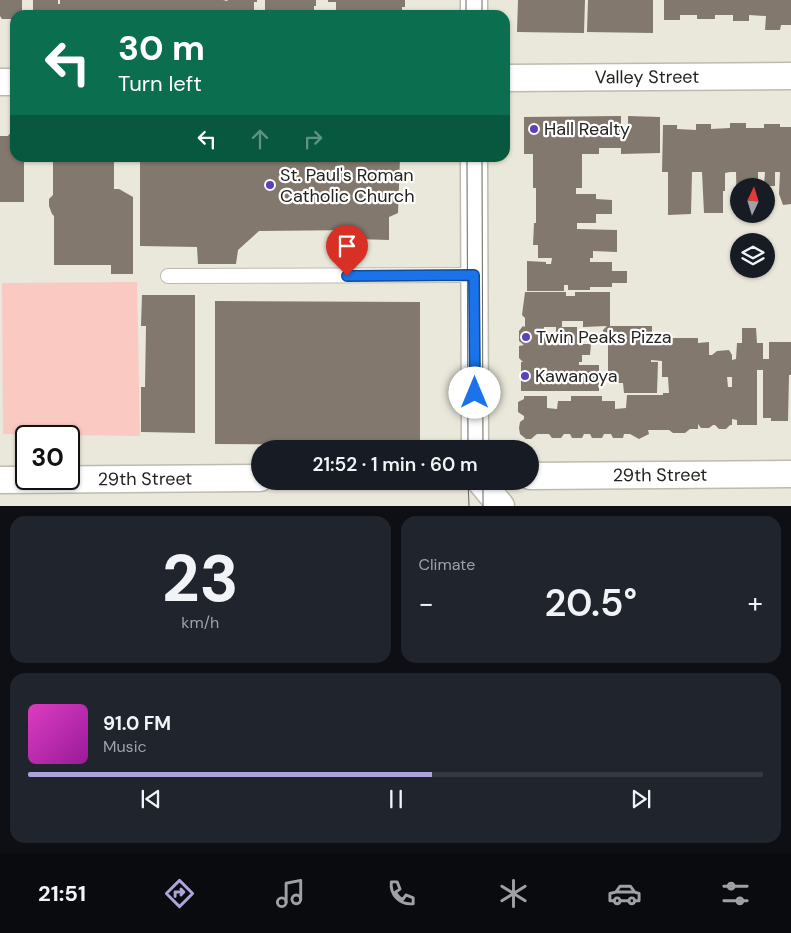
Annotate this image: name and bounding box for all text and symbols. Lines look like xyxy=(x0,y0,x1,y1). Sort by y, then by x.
text: 30 m xyxy=(118,25,205,71)
icon: left xyxy=(35,30,100,95)
street label: Valley Street xyxy=(595,65,699,89)
text: Turn left xyxy=(118,69,202,98)
place label: Hall Realty xyxy=(544,117,630,141)
marker: Hall Realty xyxy=(528,123,540,135)
icon: left xyxy=(193,125,221,153)
icon: ahead xyxy=(246,125,274,153)
icon: right xyxy=(299,125,327,153)
place label: St. Paul's Roman Catholic Church xyxy=(280,163,414,208)
north arrow xyxy=(730,178,775,222)
map controls xyxy=(730,178,775,278)
marker: St. Paul's Roman Catholic Church xyxy=(264,179,276,191)
pin xyxy=(326,225,368,276)
icon: arrive xyxy=(333,232,361,260)
button: layers xyxy=(730,233,775,278)
place label: Twin Peaks Pizza xyxy=(536,325,672,349)
marker: Twin Peaks Pizza xyxy=(520,331,532,343)
place label: Kawanoya xyxy=(535,364,617,388)
position arrow xyxy=(448,366,500,418)
marker: Kawanoya xyxy=(519,370,531,382)
speed limit sign: 30 xyxy=(15,425,80,490)
text: 21:52 · 1 min · 60 m xyxy=(313,452,478,477)
street label: 29th Street xyxy=(613,463,707,487)
street label: 29th Street xyxy=(98,467,192,491)
text: 23 xyxy=(162,537,239,621)
text: Climate xyxy=(419,554,475,575)
text: 20.5° xyxy=(544,578,637,628)
text: − xyxy=(419,585,434,622)
text: + xyxy=(748,585,763,622)
text: km/h xyxy=(181,612,219,633)
text: 91.0 FM xyxy=(103,711,171,736)
text: Music xyxy=(103,736,147,757)
icon: previous xyxy=(137,785,165,813)
icon: pause xyxy=(382,785,410,813)
icon: next xyxy=(627,785,655,813)
icon: directions xyxy=(162,876,197,911)
icon: music xyxy=(273,876,308,911)
icon: phone xyxy=(384,876,419,911)
icon: climate xyxy=(496,876,531,911)
icon: car xyxy=(607,876,642,911)
icon: filters xyxy=(718,876,753,911)
text: 21:51 xyxy=(38,879,86,908)

